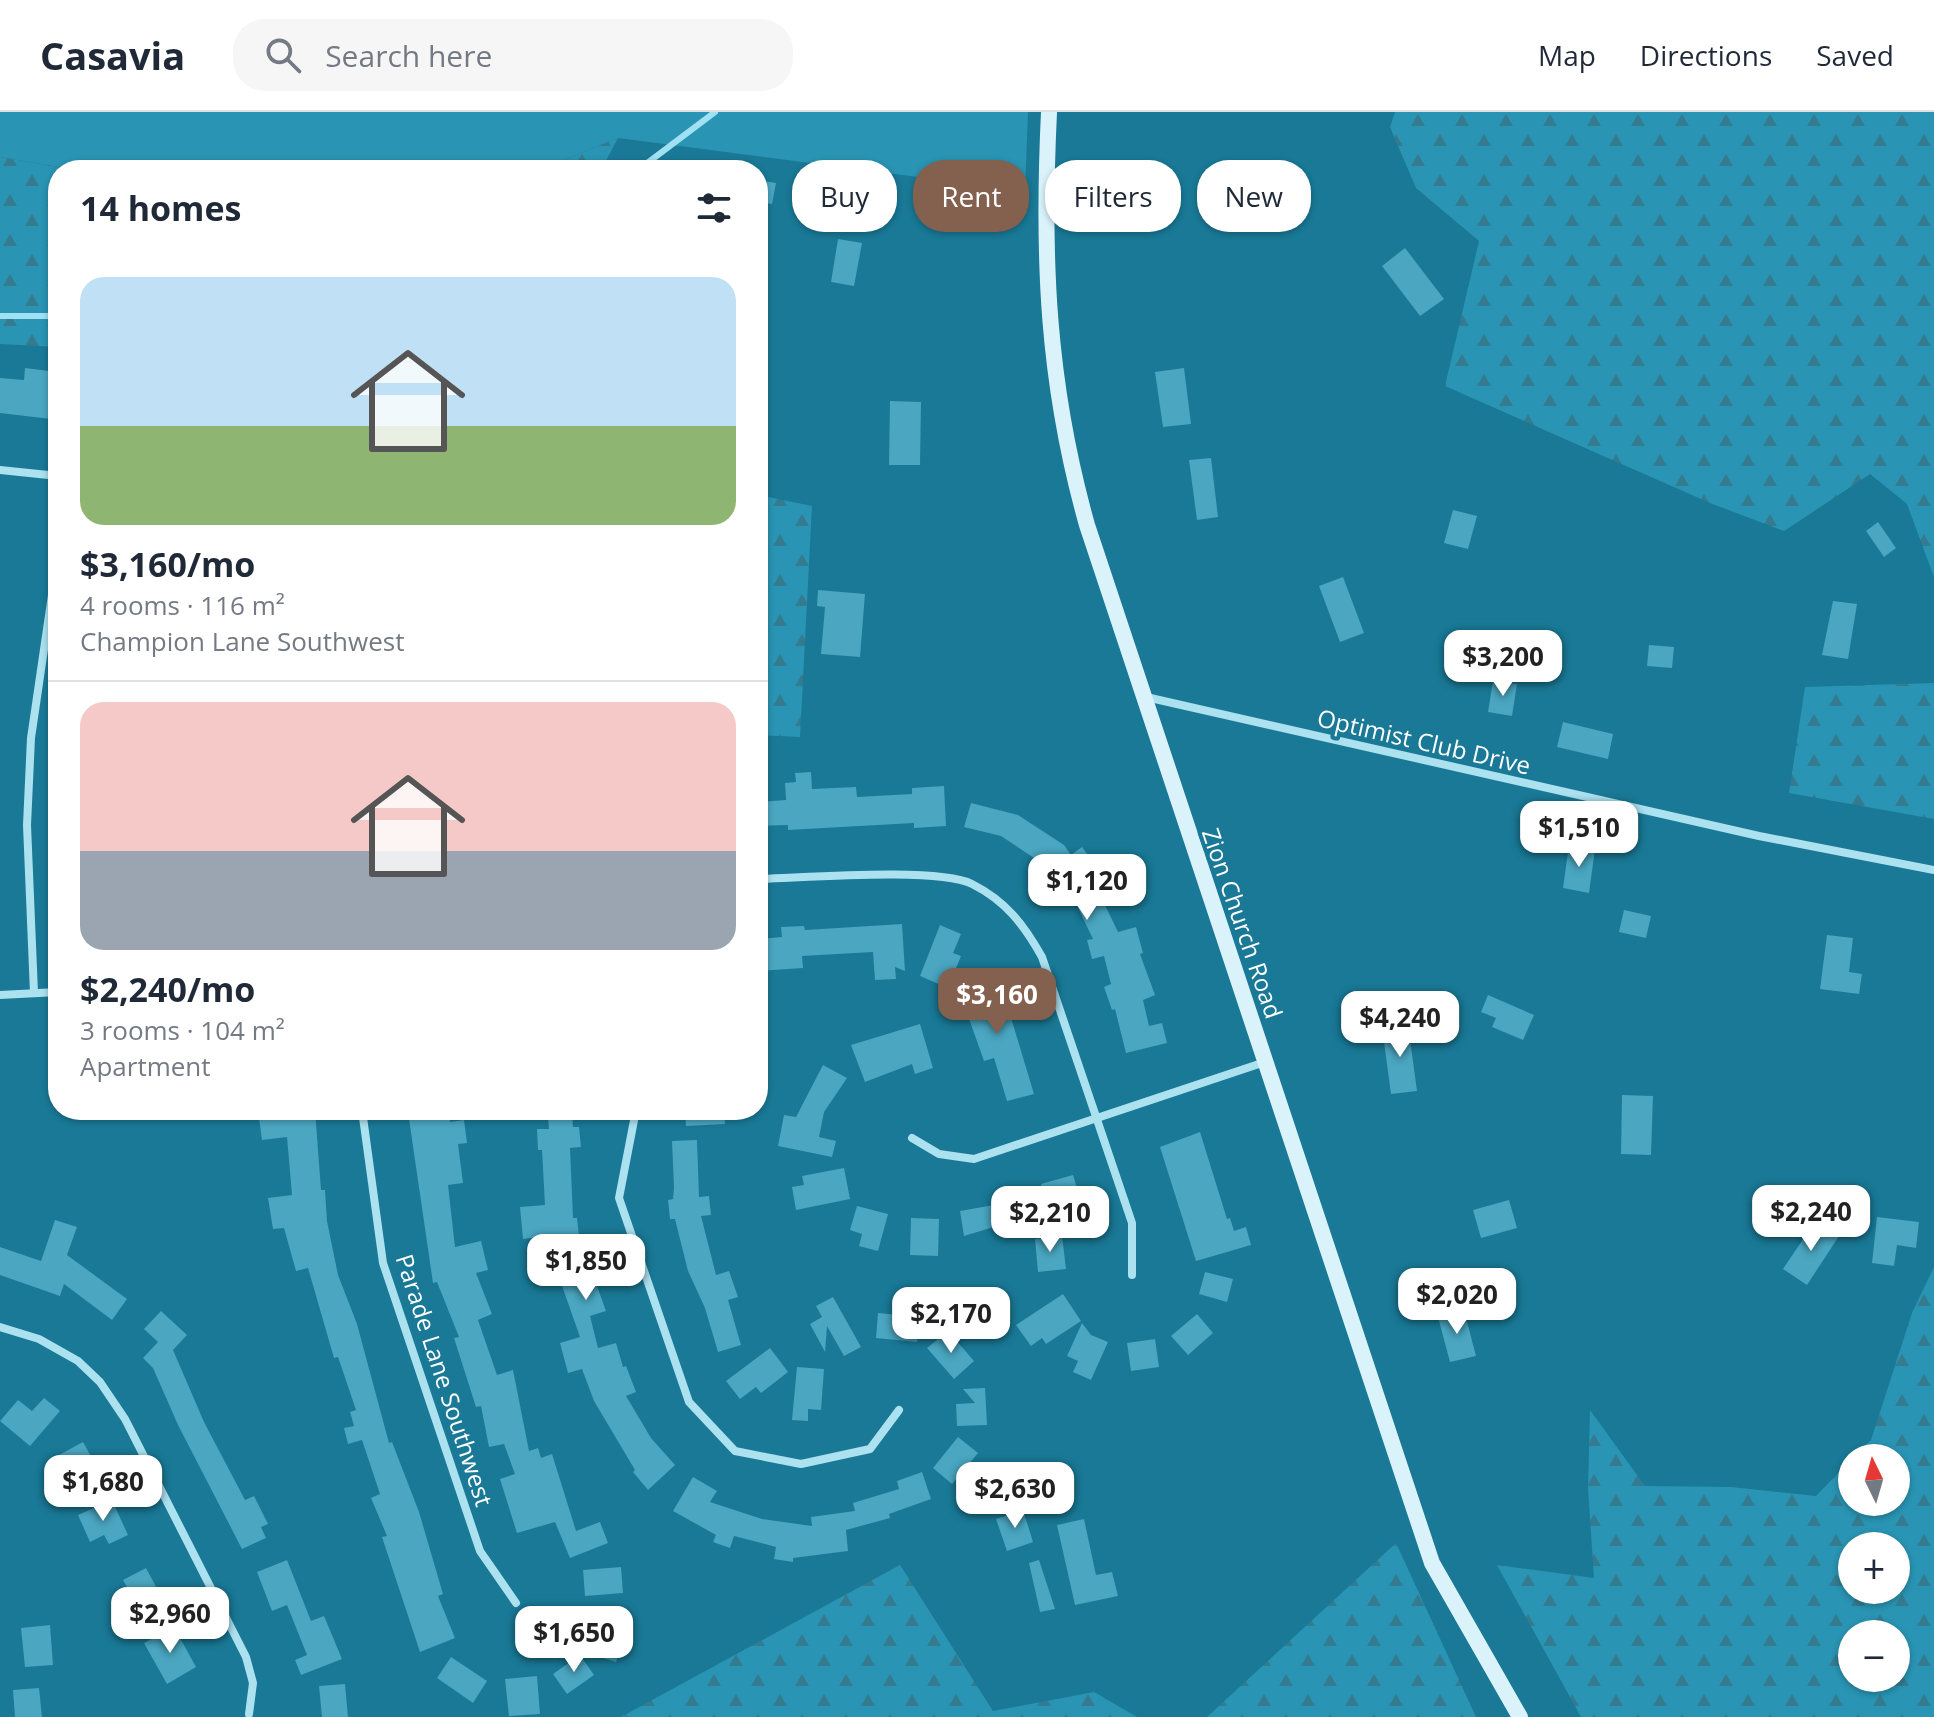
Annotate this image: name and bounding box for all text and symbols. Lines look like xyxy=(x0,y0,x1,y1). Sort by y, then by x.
search box xyxy=(233,19,793,91)
text: Casavia xyxy=(40,29,185,81)
icon: search xyxy=(261,33,305,77)
text: Search here xyxy=(325,35,492,76)
text: Map xyxy=(1538,36,1596,74)
text: Directions xyxy=(1640,36,1772,74)
text: Saved xyxy=(1816,36,1894,74)
chip: Buy xyxy=(792,160,897,232)
chip: Rent xyxy=(913,160,1029,232)
chip: Filters xyxy=(1045,160,1181,232)
chip: New xyxy=(1197,160,1311,232)
text: 14 homes xyxy=(80,185,241,231)
icon: filters xyxy=(692,186,736,230)
icon: home xyxy=(336,329,480,473)
text: $3,160/mo xyxy=(80,541,255,587)
text: 4 rooms · 116 m² xyxy=(80,587,285,623)
text: Champion Lane Southwest xyxy=(80,623,404,659)
pin: $3,200 xyxy=(1438,630,1568,698)
text: $3,200 xyxy=(1462,638,1544,674)
street label: Optimist Club Drive xyxy=(1314,700,1534,782)
icon: home xyxy=(336,754,480,898)
pin: $1,510 xyxy=(1514,801,1644,869)
text: $1,510 xyxy=(1538,809,1620,845)
street label: Zion Church Road xyxy=(1195,823,1291,1023)
pin: $1,120 xyxy=(1022,854,1152,922)
text: $1,120 xyxy=(1046,862,1128,898)
text: $2,240/mo xyxy=(80,966,255,1012)
pin: $3,160 xyxy=(932,968,1062,1036)
text: $3,160 xyxy=(956,976,1038,1012)
pin: $4,240 xyxy=(1335,991,1465,1059)
text: $4,240 xyxy=(1359,999,1441,1035)
text: 3 rooms · 104 m² xyxy=(80,1012,285,1048)
text: Apartment xyxy=(80,1048,211,1084)
pin: $2,240 xyxy=(1746,1185,1876,1253)
pin: $2,210 xyxy=(985,1186,1115,1254)
text: $2,240 xyxy=(1770,1193,1852,1229)
text: $2,210 xyxy=(1009,1194,1091,1230)
pin: $1,850 xyxy=(521,1234,651,1302)
text: $1,850 xyxy=(545,1242,627,1278)
street label: Parade Lane Southwest xyxy=(389,1250,501,1510)
pin: $2,020 xyxy=(1392,1268,1522,1336)
text: $2,020 xyxy=(1416,1276,1498,1312)
pin: $2,170 xyxy=(886,1287,1016,1355)
text: $2,170 xyxy=(910,1295,992,1331)
north arrow xyxy=(1838,1444,1910,1516)
map controls xyxy=(1838,1444,1910,1692)
pin: $1,680 xyxy=(38,1455,168,1523)
pin: $2,630 xyxy=(950,1462,1080,1530)
text: $1,680 xyxy=(62,1463,144,1499)
text: $2,630 xyxy=(974,1470,1056,1506)
button: + xyxy=(1838,1532,1910,1604)
pin: $2,960 xyxy=(105,1587,235,1655)
text: $2,960 xyxy=(129,1595,211,1631)
pin: $1,650 xyxy=(509,1606,639,1674)
text: $1,650 xyxy=(533,1614,615,1650)
button: − xyxy=(1838,1620,1910,1692)

